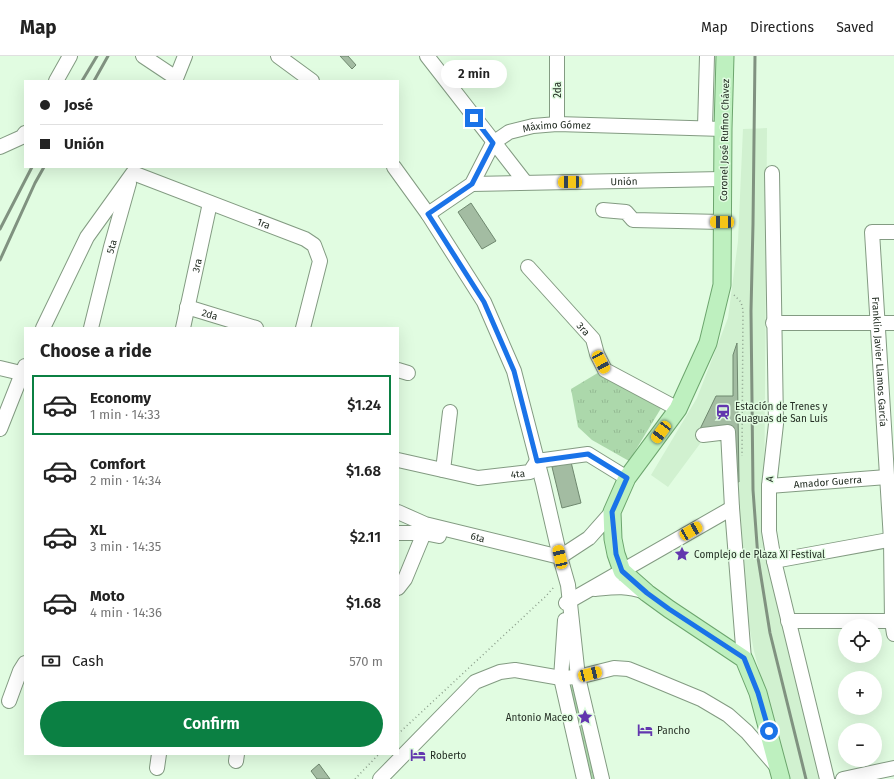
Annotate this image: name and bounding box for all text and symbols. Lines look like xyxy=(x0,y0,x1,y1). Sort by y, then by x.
text: Map xyxy=(20,16,57,39)
text: Map xyxy=(701,19,728,36)
text: Directions xyxy=(750,19,814,36)
text: Saved xyxy=(836,19,874,36)
callout: 2 min xyxy=(441,60,507,88)
text: 2 min xyxy=(458,66,490,81)
street label: Coronel José Rufino Chávez xyxy=(718,78,732,201)
street label: 2da xyxy=(552,82,564,98)
text: José xyxy=(64,96,93,114)
route end xyxy=(465,109,483,127)
street label: Máximo Gómez xyxy=(521,119,591,135)
text: Unión xyxy=(64,135,104,153)
car xyxy=(558,176,582,188)
street label: Unión xyxy=(610,176,638,188)
street label: 1ra xyxy=(255,216,272,232)
car xyxy=(710,216,734,228)
street label: 5ta xyxy=(105,238,120,255)
street label: 3ra xyxy=(190,258,205,274)
street label: Franklin Javier Llamos García xyxy=(869,296,890,427)
street label: 2da xyxy=(200,307,219,323)
street label: 3ra xyxy=(574,320,592,338)
text: Choose a ride xyxy=(40,340,152,362)
car xyxy=(590,349,612,375)
icon: car xyxy=(42,387,78,423)
text: Economy xyxy=(90,389,151,407)
text: $1.24 xyxy=(347,396,381,414)
place label: Estación de Trenes y Guaguas de San Luis xyxy=(735,401,828,425)
station icon: Estación de Trenes y Guaguas de San Luis xyxy=(714,403,732,421)
text: 1 min · 14:33 xyxy=(90,407,160,422)
car xyxy=(649,419,673,445)
icon: car xyxy=(42,453,78,489)
text: Comfort xyxy=(90,455,146,473)
text: $1.68 xyxy=(346,462,381,480)
street label: 4ta xyxy=(510,468,526,481)
text: 2 min · 14:34 xyxy=(90,473,161,488)
street label: Amador Guerra xyxy=(793,474,863,491)
street label: A xyxy=(764,475,776,483)
icon: car xyxy=(42,519,78,555)
car xyxy=(678,520,704,542)
text: XL xyxy=(90,521,106,539)
text: $2.11 xyxy=(350,528,381,546)
street label: 6ta xyxy=(469,530,486,545)
text: 3 min · 14:35 xyxy=(90,539,161,554)
car xyxy=(551,544,569,570)
place icon: Complejo de Plaza XI Festival xyxy=(673,545,691,563)
place label: Complejo de Plaza XI Festival xyxy=(694,549,825,561)
icon: car xyxy=(42,585,78,621)
text: Moto xyxy=(90,587,125,605)
text: $1.68 xyxy=(346,594,381,612)
text: 4 min · 14:36 xyxy=(90,605,162,620)
map controls xyxy=(838,619,882,767)
button: locate xyxy=(838,619,882,663)
icon: cash xyxy=(40,650,62,672)
text: Cash xyxy=(72,652,104,670)
text: 570 m xyxy=(349,654,383,669)
car xyxy=(577,665,603,683)
button: + xyxy=(838,671,882,715)
button: Confirm xyxy=(40,701,383,747)
place icon: Antonio Maceo xyxy=(576,708,594,726)
place label: Antonio Maceo xyxy=(506,712,573,724)
hotel icon: Pancho xyxy=(636,721,654,739)
route start xyxy=(760,722,778,740)
button: − xyxy=(838,723,882,767)
place label: Pancho xyxy=(657,725,690,737)
hotel icon: Roberto xyxy=(409,746,427,764)
place label: Roberto xyxy=(430,750,466,762)

